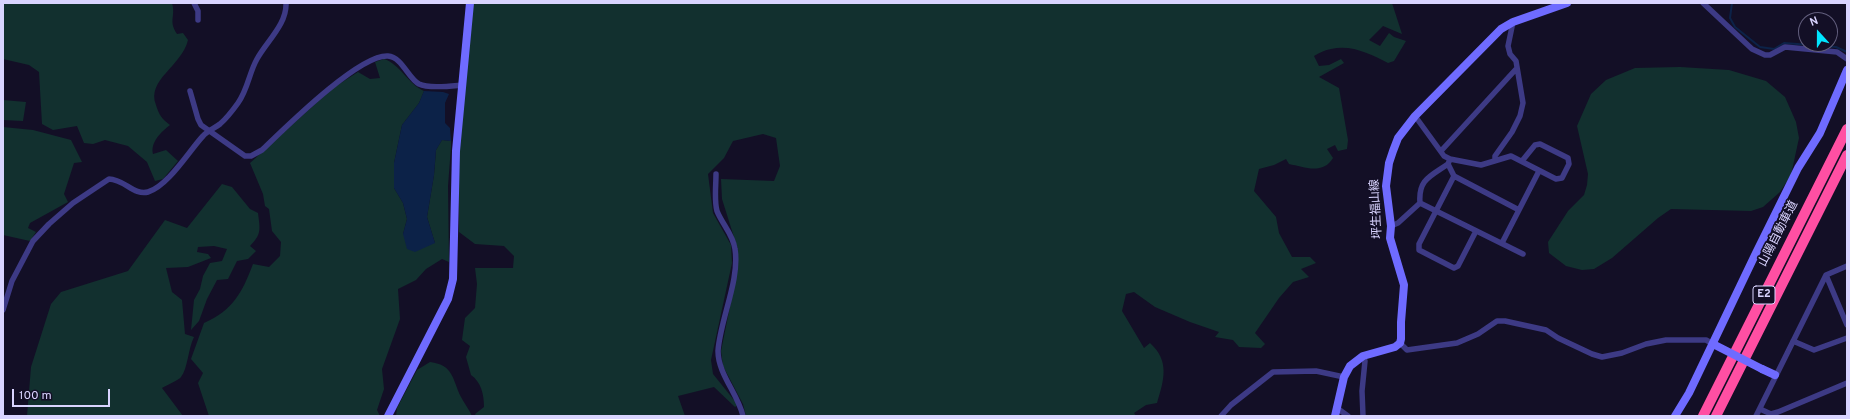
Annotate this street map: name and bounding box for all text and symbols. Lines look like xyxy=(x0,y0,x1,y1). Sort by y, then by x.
north arrow xyxy=(1798,12,1838,52)
text: N xyxy=(1808,14,1820,30)
street label: 坪生福山線 xyxy=(1368,179,1386,239)
street label: 山陽自動車道 xyxy=(1756,199,1802,269)
road number: E2 xyxy=(1753,286,1775,304)
scale bar xyxy=(14,381,112,407)
text: 100 m xyxy=(19,388,52,404)

